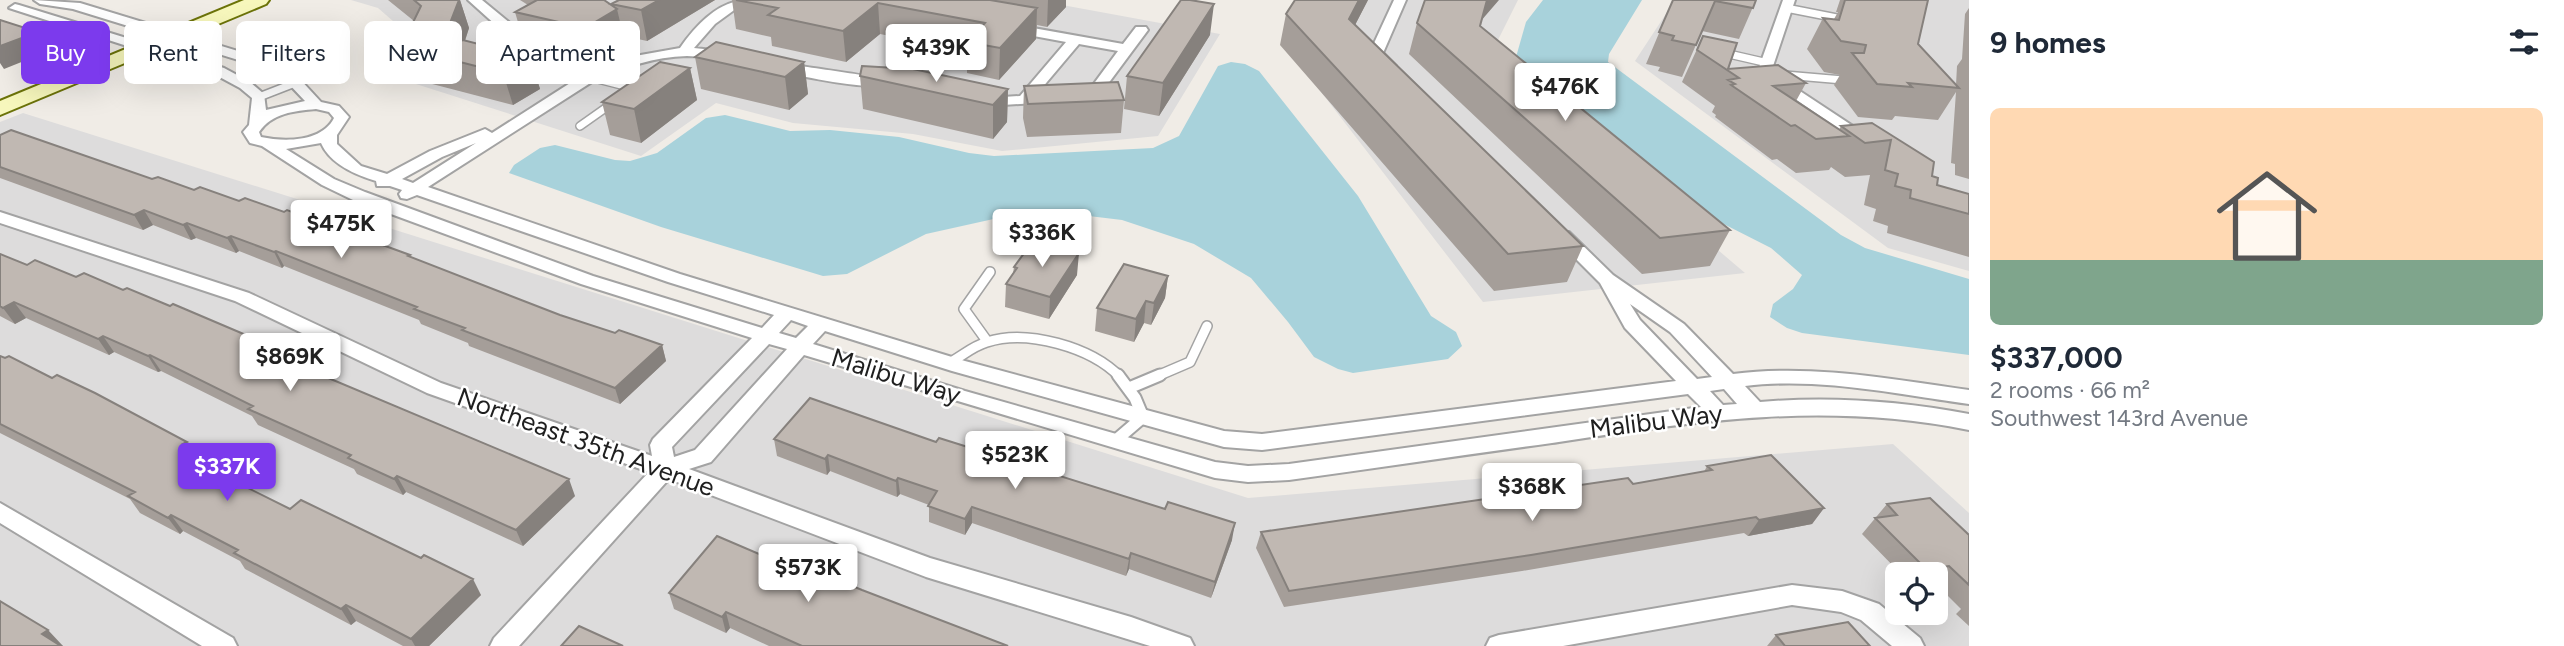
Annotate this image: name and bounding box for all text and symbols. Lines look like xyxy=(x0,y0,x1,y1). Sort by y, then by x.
chip: Buy xyxy=(21,21,110,84)
chip: Rent xyxy=(124,21,222,84)
chip: Filters xyxy=(236,21,350,84)
chip: New xyxy=(364,21,462,84)
chip: Apartment xyxy=(476,21,640,84)
icon: filters xyxy=(2505,23,2543,61)
pin: $439K xyxy=(887,24,985,84)
text: 9 homes xyxy=(1990,24,2106,61)
text: $439K xyxy=(902,33,970,61)
pin: $476K xyxy=(1516,64,1614,123)
text: $476K xyxy=(1531,72,1599,100)
icon: home xyxy=(2204,153,2330,279)
pin: $475K xyxy=(292,201,390,260)
text: $475K xyxy=(307,209,375,237)
pin: $336K xyxy=(993,210,1091,269)
text: $336K xyxy=(1009,218,1075,246)
pin: $869K xyxy=(241,334,339,393)
text: $337,000 xyxy=(1990,339,2123,376)
street label: Malibu Way xyxy=(827,341,965,411)
text: $869K xyxy=(256,342,324,370)
text: 2 rooms · 66 m² xyxy=(1990,376,2150,404)
street label: Northeast 35th Avenue xyxy=(453,380,719,504)
street label: Malibu Way xyxy=(1588,397,1725,445)
text: Southwest 143rd Avenue xyxy=(1990,404,2248,432)
pin: $523K xyxy=(966,432,1064,491)
text: $523K xyxy=(981,440,1049,468)
pin: $337K xyxy=(178,444,276,503)
text: $337K xyxy=(194,452,260,480)
pin: $368K xyxy=(1483,463,1581,523)
text: $368K xyxy=(1498,472,1566,500)
pin: $573K xyxy=(759,544,857,604)
text: $573K xyxy=(775,553,842,581)
map controls xyxy=(1885,562,1948,625)
button: locate xyxy=(1885,562,1948,625)

